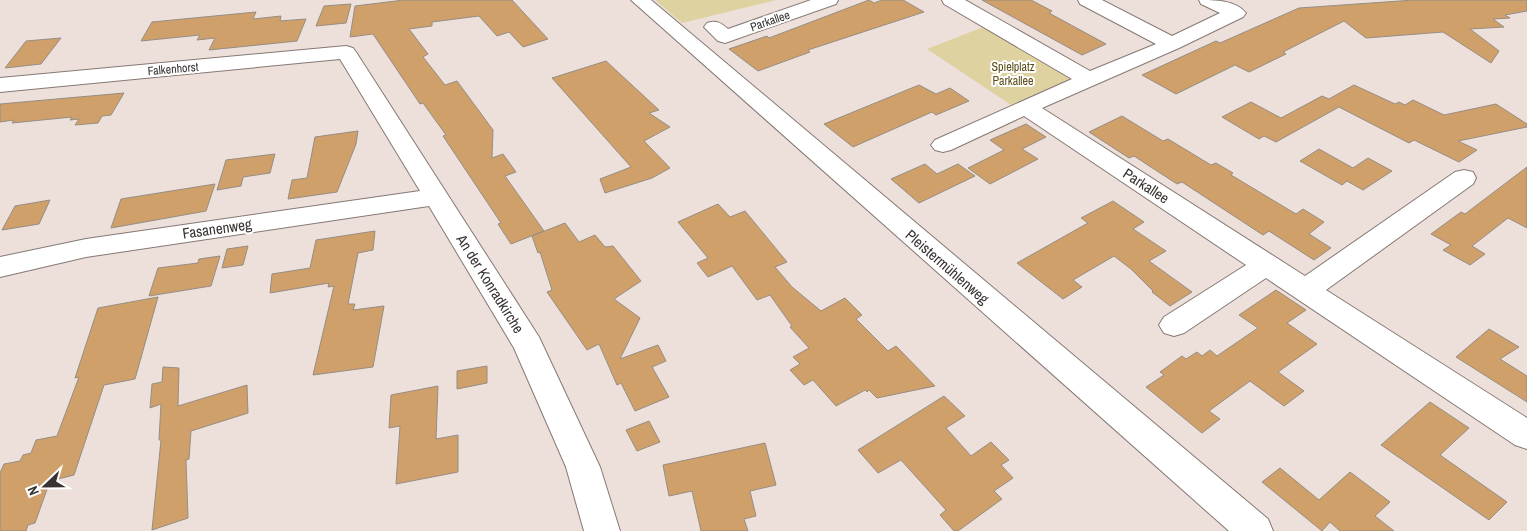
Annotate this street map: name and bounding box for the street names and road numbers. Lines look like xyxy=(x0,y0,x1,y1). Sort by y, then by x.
street label: Parkallee xyxy=(748,7,792,35)
street label: Falkenhorst xyxy=(147,59,199,79)
street label: Parkallee xyxy=(1119,163,1174,208)
street label: Fasanenweg xyxy=(181,213,253,244)
street label: Pleistermühlenweg xyxy=(901,224,994,309)
street label: An der Konradkirche xyxy=(451,229,529,337)

